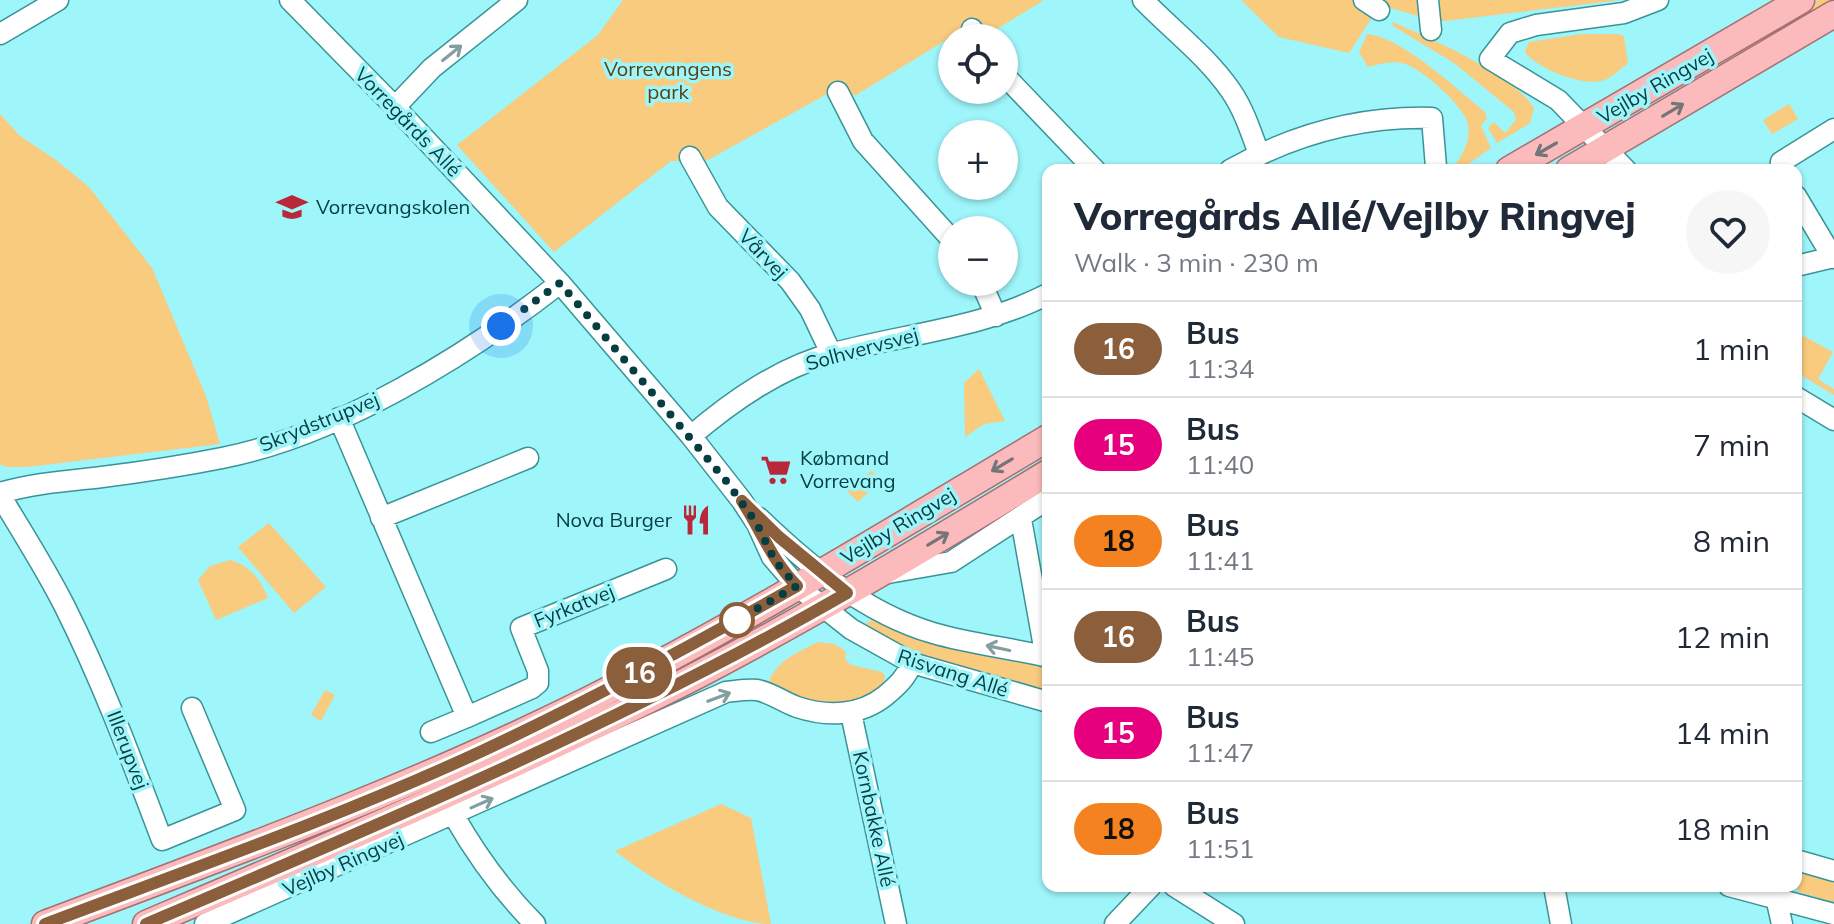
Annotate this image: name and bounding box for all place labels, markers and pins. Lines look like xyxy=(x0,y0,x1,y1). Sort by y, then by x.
school or university icon: Vorrevangskolen xyxy=(275,190,309,224)
place label: Vorrevangskolen xyxy=(316,194,470,219)
place label: Købmand Vorrevang xyxy=(800,445,896,493)
supermarket icon: Købmand Vorrevang xyxy=(759,453,793,487)
restaurant icon: Nova Burger xyxy=(679,503,713,537)
place label: Nova Burger xyxy=(556,507,673,532)
unlabelled marker xyxy=(720,603,754,637)

